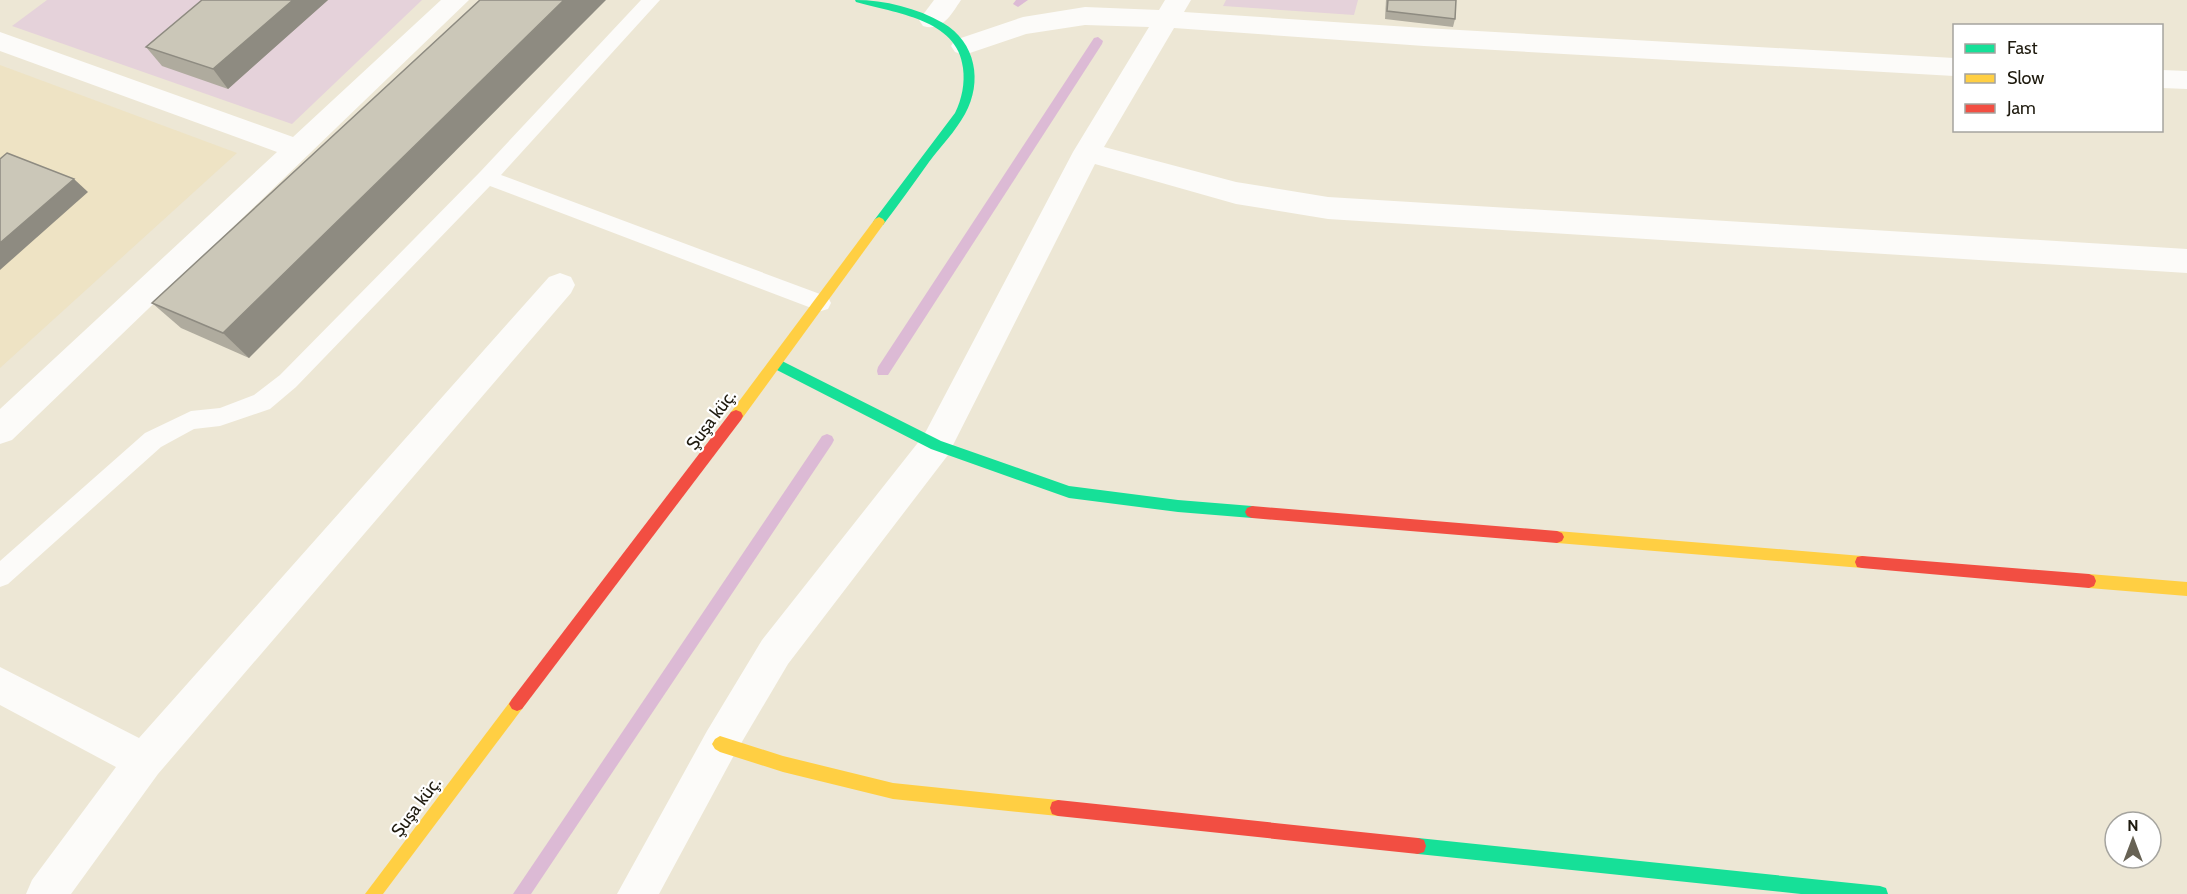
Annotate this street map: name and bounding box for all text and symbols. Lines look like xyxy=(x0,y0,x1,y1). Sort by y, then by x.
legend xyxy=(1953,24,2163,132)
text: Fast xyxy=(2007,37,2038,59)
text: Slow xyxy=(2007,67,2044,89)
text: Jam xyxy=(2006,97,2036,119)
street label: Şuşa küç. xyxy=(681,386,741,454)
street label: Şuşa küç. xyxy=(386,773,446,841)
north arrow xyxy=(2103,810,2163,870)
text: N xyxy=(2127,816,2139,835)

